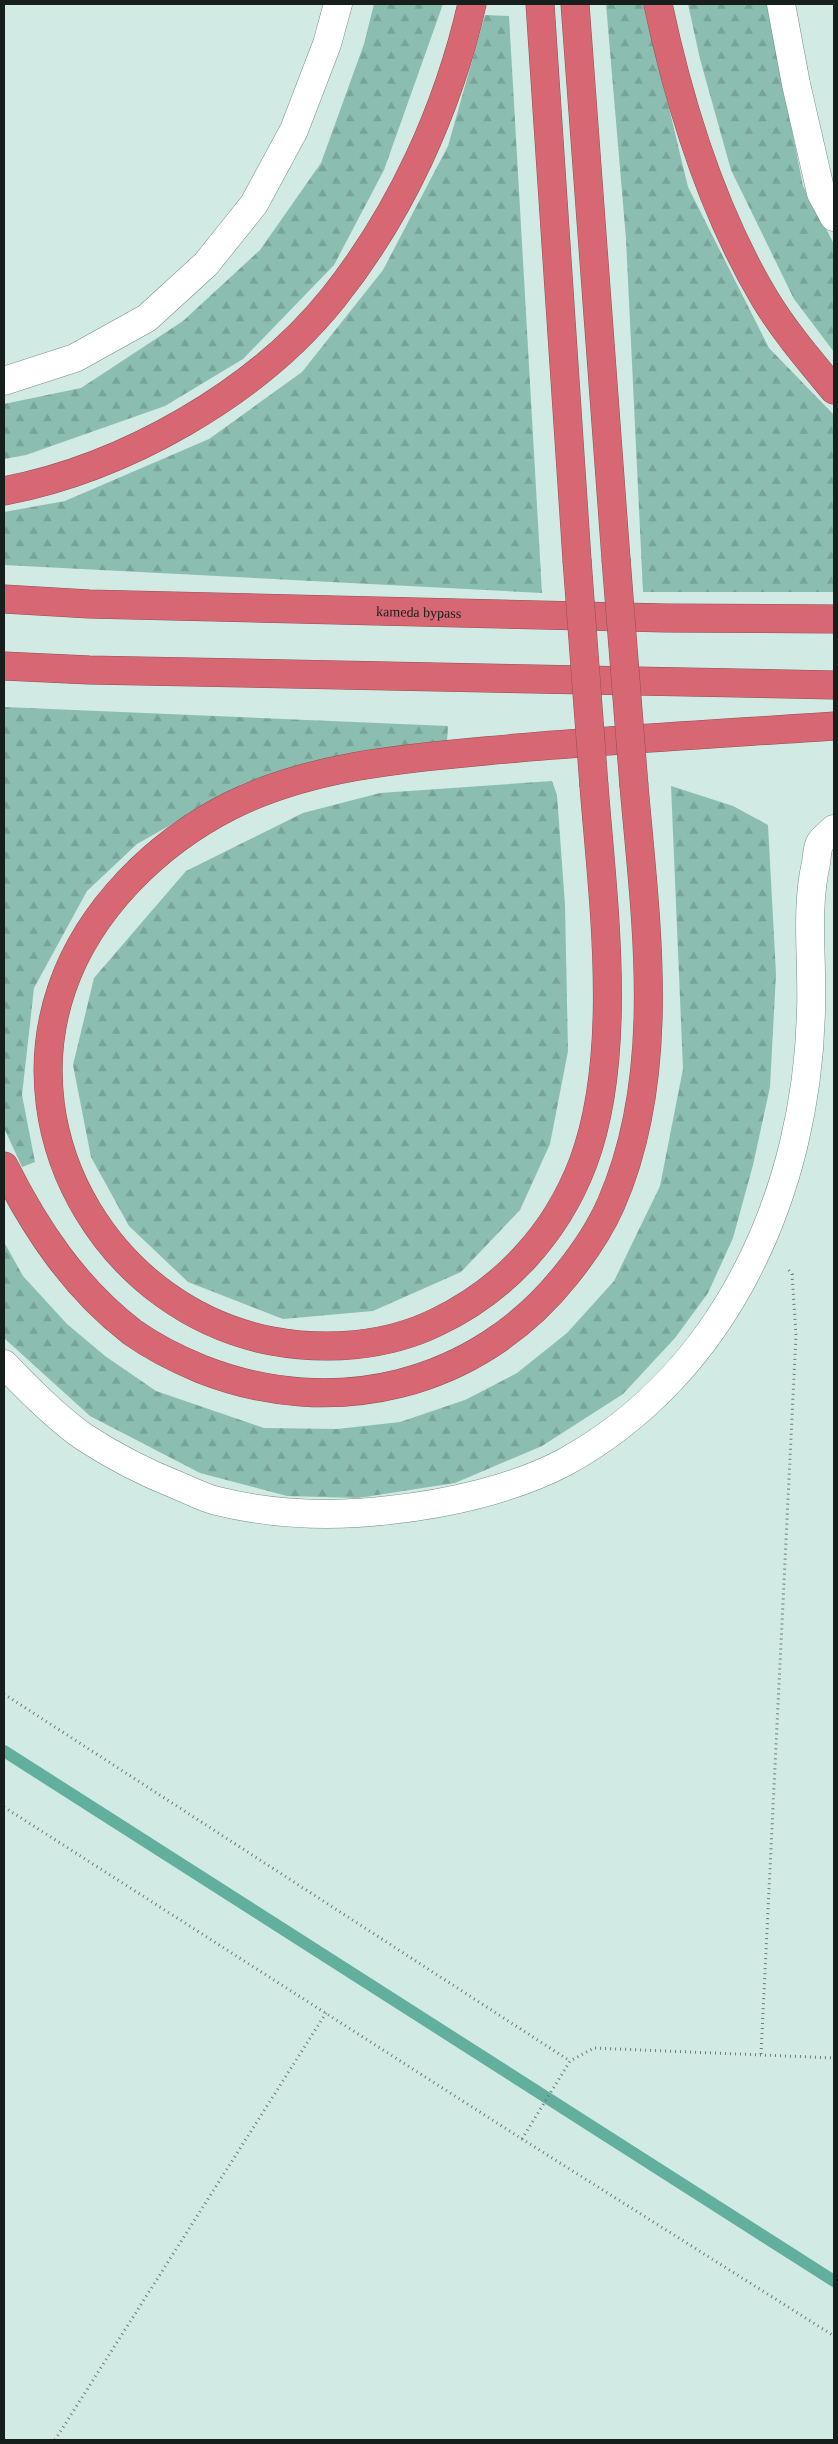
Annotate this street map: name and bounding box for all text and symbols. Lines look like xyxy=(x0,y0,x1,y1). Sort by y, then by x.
street label: kameda bypass xyxy=(376,604,461,621)

